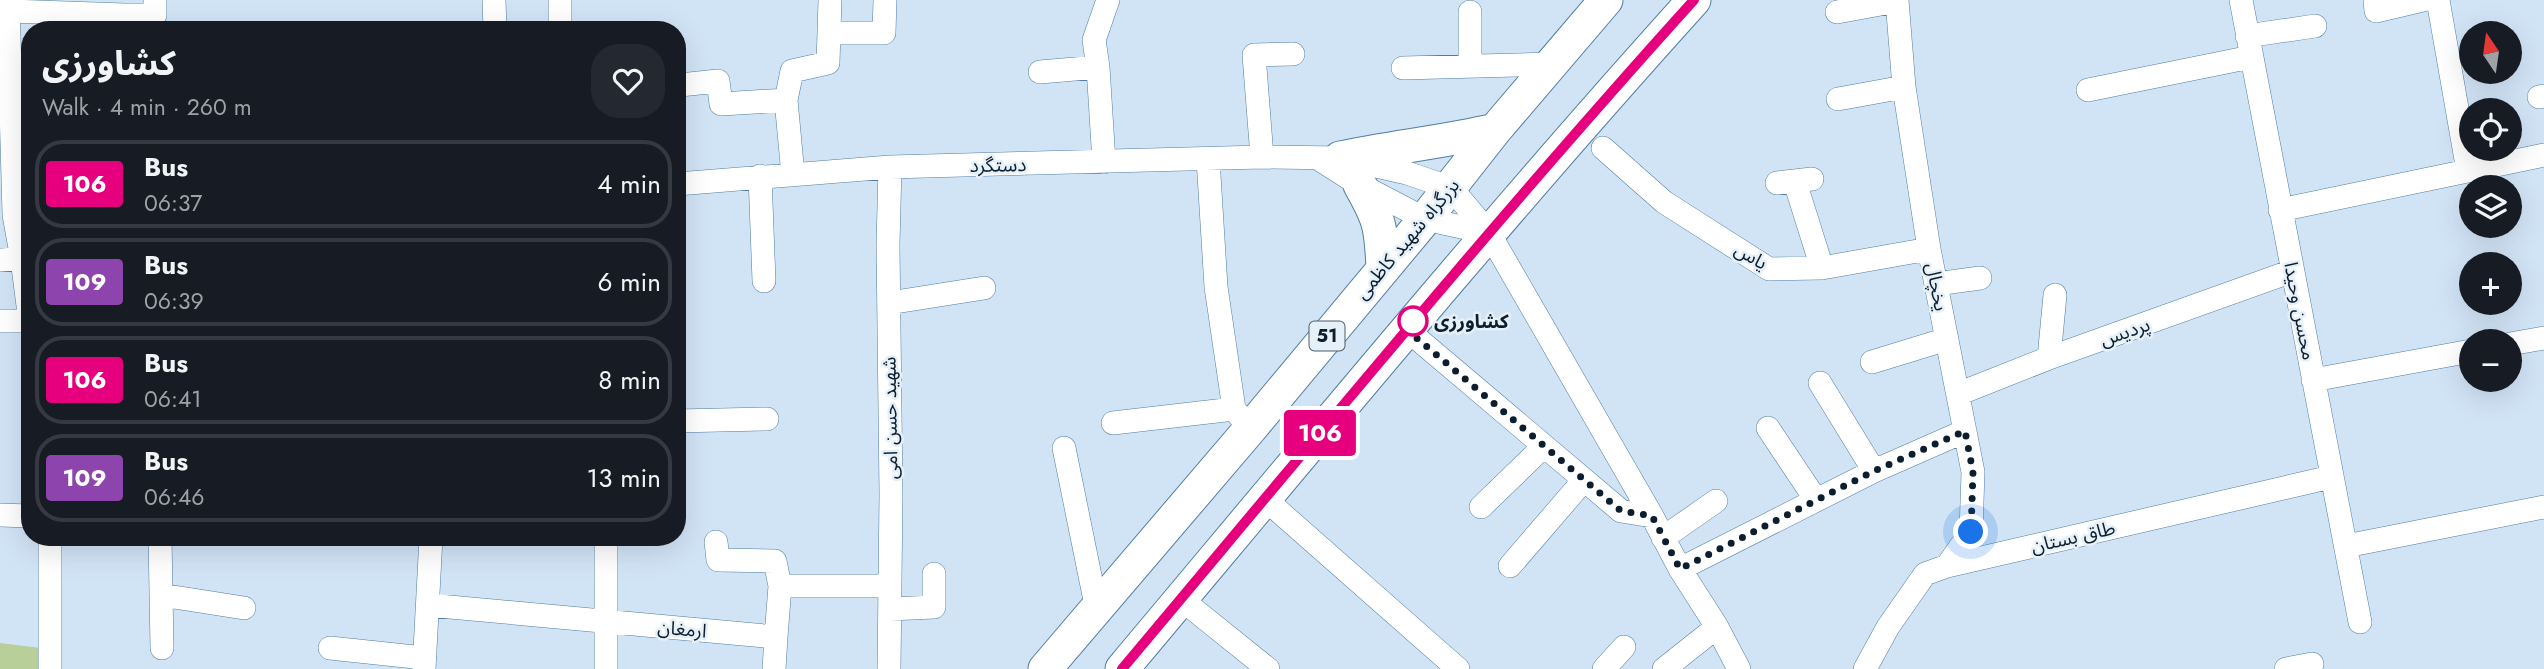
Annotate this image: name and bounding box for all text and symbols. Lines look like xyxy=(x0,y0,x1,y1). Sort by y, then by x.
north arrow xyxy=(2459,21,2522,84)
map controls xyxy=(2459,21,2522,392)
text: کشاورزی xyxy=(42,40,176,87)
button: heart xyxy=(591,44,665,118)
text: Walk · 4 min · 260 m xyxy=(42,90,252,124)
button: locate xyxy=(2459,98,2522,161)
text: Bus xyxy=(144,148,188,186)
street label: دستگرد xyxy=(969,151,1027,179)
text: 4 min xyxy=(597,165,661,203)
text: 106 xyxy=(62,166,107,201)
street label: بزرگراه شهید کاظمی xyxy=(1348,173,1466,305)
button: layers xyxy=(2459,175,2522,238)
text: 06:37 xyxy=(144,186,202,220)
street label: یاس xyxy=(1729,236,1773,276)
text: Bus xyxy=(144,246,188,284)
button: + xyxy=(2459,252,2522,315)
street label: محسن وحیدا xyxy=(2277,260,2323,362)
street label: یخچال xyxy=(1919,261,1955,313)
text: 6 min xyxy=(598,263,661,301)
text: 109 xyxy=(62,264,107,299)
text: 06:39 xyxy=(144,284,204,318)
marker: کشاورزی xyxy=(1398,306,1428,336)
place label: کشاورزی xyxy=(1434,308,1509,335)
street label: پردیس xyxy=(2096,311,2154,353)
road number: 51 xyxy=(1310,322,1344,350)
button: − xyxy=(2459,329,2522,392)
text: Bus xyxy=(144,344,188,382)
street label: شهید حسن امی xyxy=(875,356,905,480)
text: 8 min xyxy=(598,361,661,399)
text: 106 xyxy=(62,362,107,397)
text: 06:41 xyxy=(144,382,202,416)
line badge: 106 xyxy=(1280,410,1360,456)
text: 106 xyxy=(1298,415,1342,450)
text: Bus xyxy=(144,442,188,480)
text: 13 min xyxy=(587,459,661,497)
text: 109 xyxy=(62,460,107,495)
text: 06:46 xyxy=(144,480,205,514)
your location xyxy=(1953,514,1988,549)
street label: طاق بستان xyxy=(2028,514,2118,560)
street label: ارمغان xyxy=(656,613,708,645)

